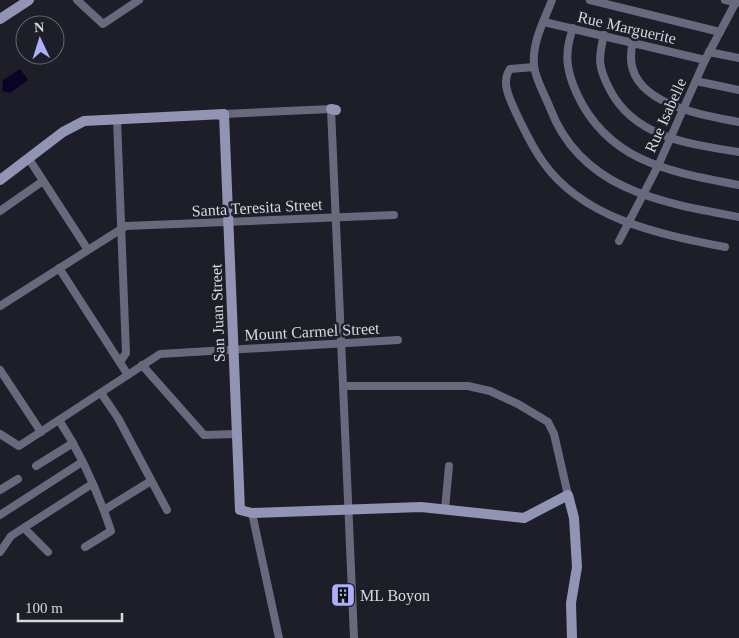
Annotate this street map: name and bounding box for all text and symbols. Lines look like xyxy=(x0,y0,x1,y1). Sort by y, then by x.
street label: Rue Marguerite xyxy=(576,8,678,48)
north arrow xyxy=(15,15,65,65)
text: N xyxy=(34,20,45,35)
street label: Rue Isabelle xyxy=(642,75,689,155)
street label: Santa Teresita Street xyxy=(191,196,323,219)
street label: San Juan Street xyxy=(207,263,228,363)
street label: Mount Carmel Street xyxy=(244,319,380,344)
building icon: ML Boyon xyxy=(330,582,356,608)
place label: ML Boyon xyxy=(360,587,430,605)
scale bar xyxy=(18,590,121,622)
text: 100 m xyxy=(25,600,63,616)

